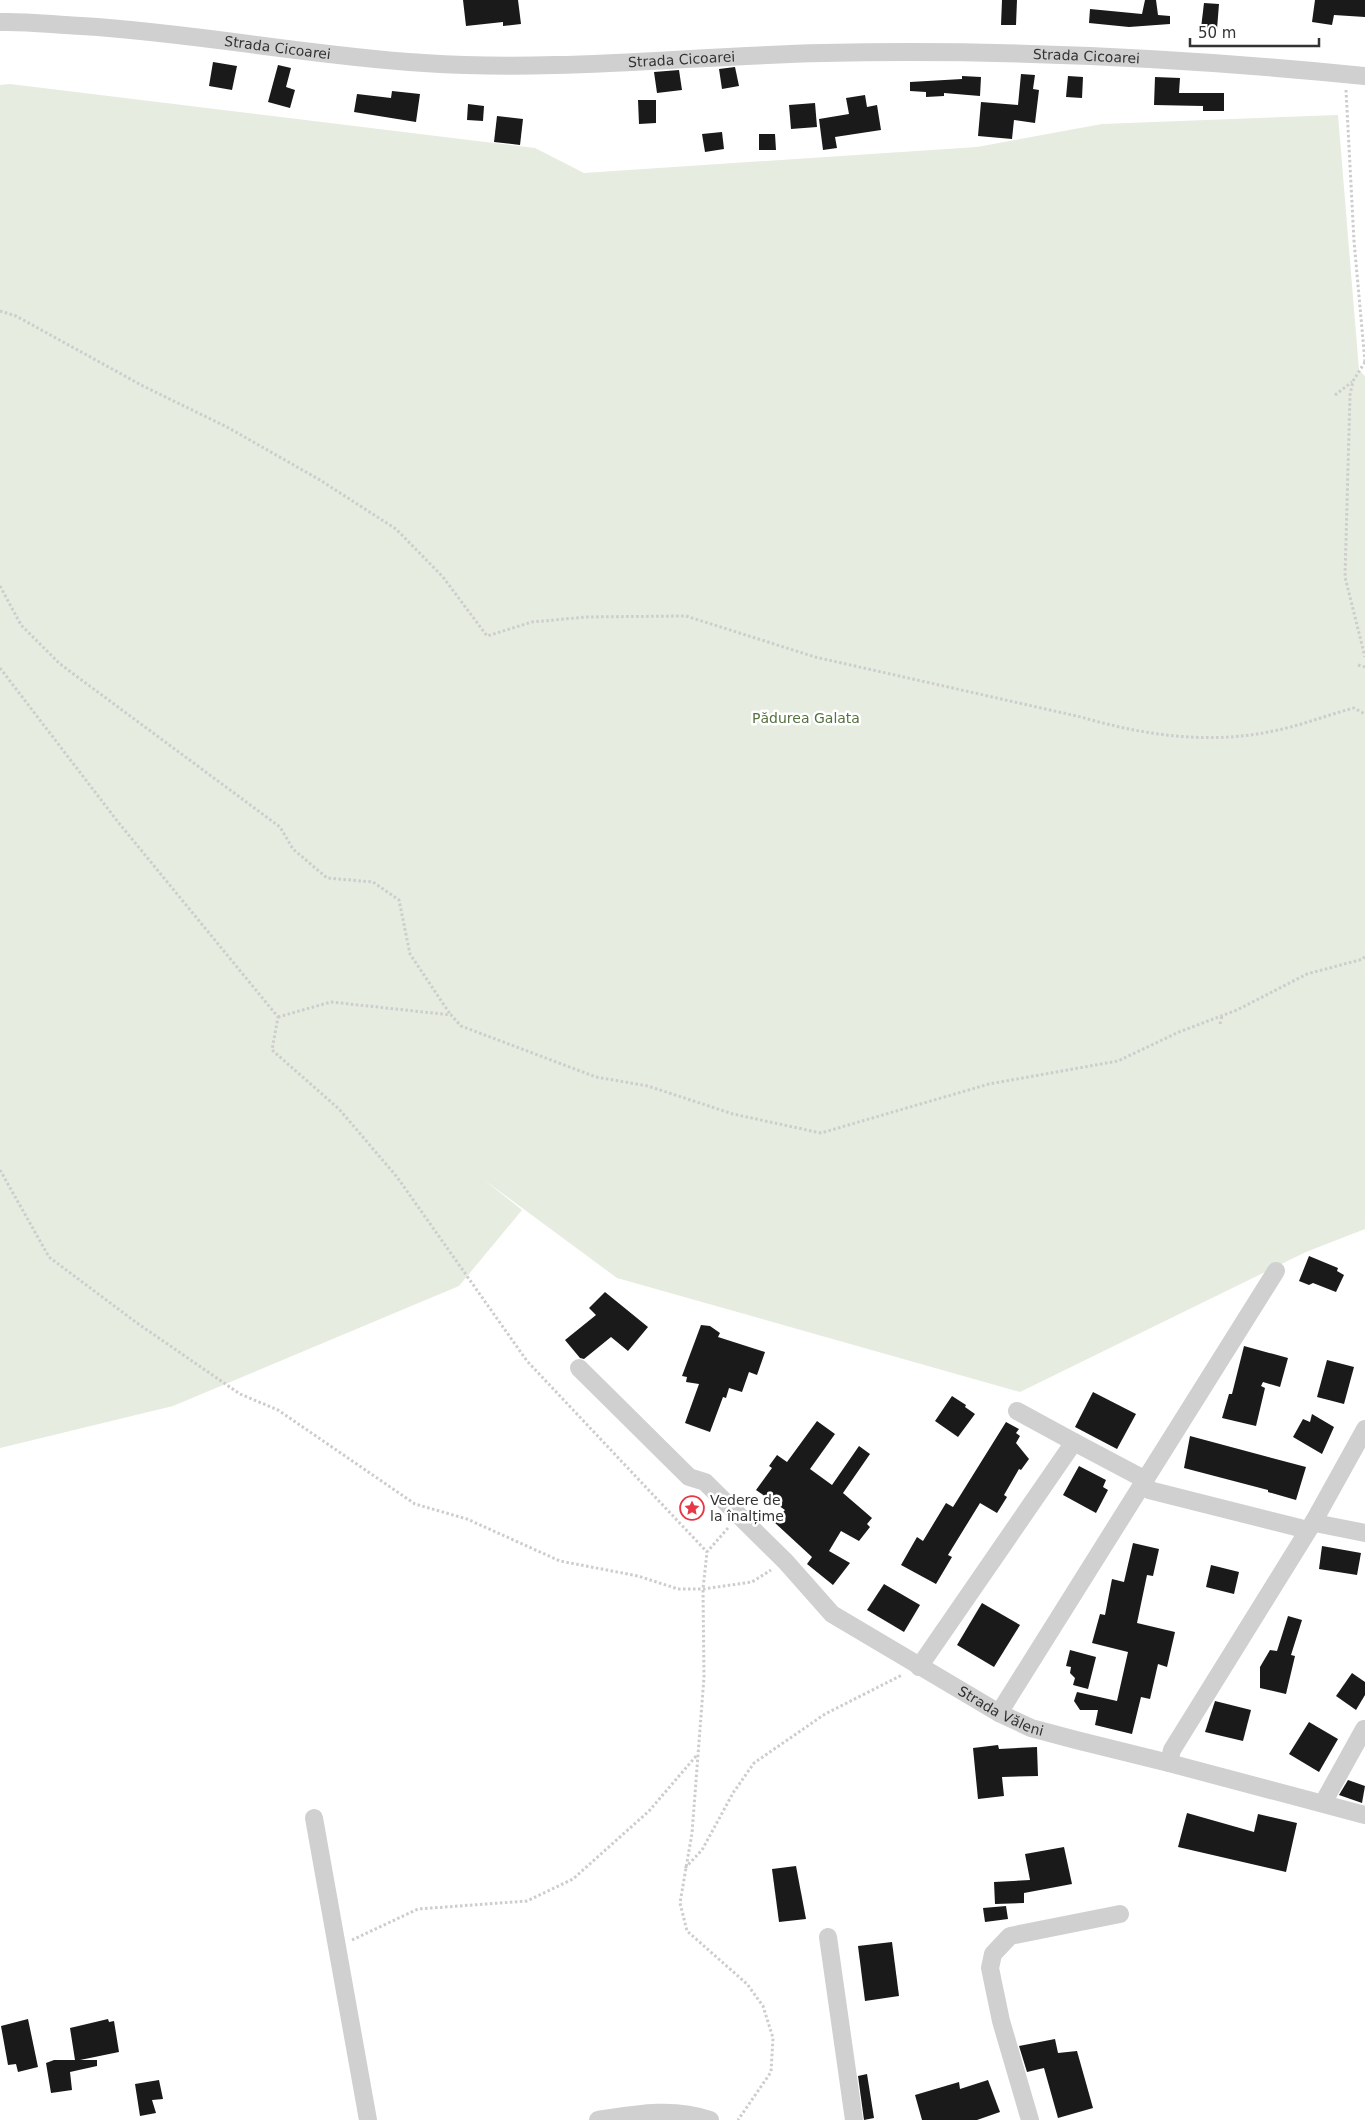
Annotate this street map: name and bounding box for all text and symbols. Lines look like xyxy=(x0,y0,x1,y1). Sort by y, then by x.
scale bar xyxy=(1190,15,1319,47)
text: 50 m xyxy=(1198,24,1236,42)
street label: Strada Cicoarei xyxy=(223,33,332,62)
street label: Strada Cicoarei xyxy=(1033,46,1140,66)
street label: Strada Cicoarei xyxy=(628,48,736,70)
park label: Pădurea Galata xyxy=(752,710,860,726)
place label: Vedere de la înalțime xyxy=(710,1492,784,1525)
place icon: Vedere de la înalțime xyxy=(679,1495,705,1521)
street label: Strada Văleni xyxy=(955,1683,1045,1739)

